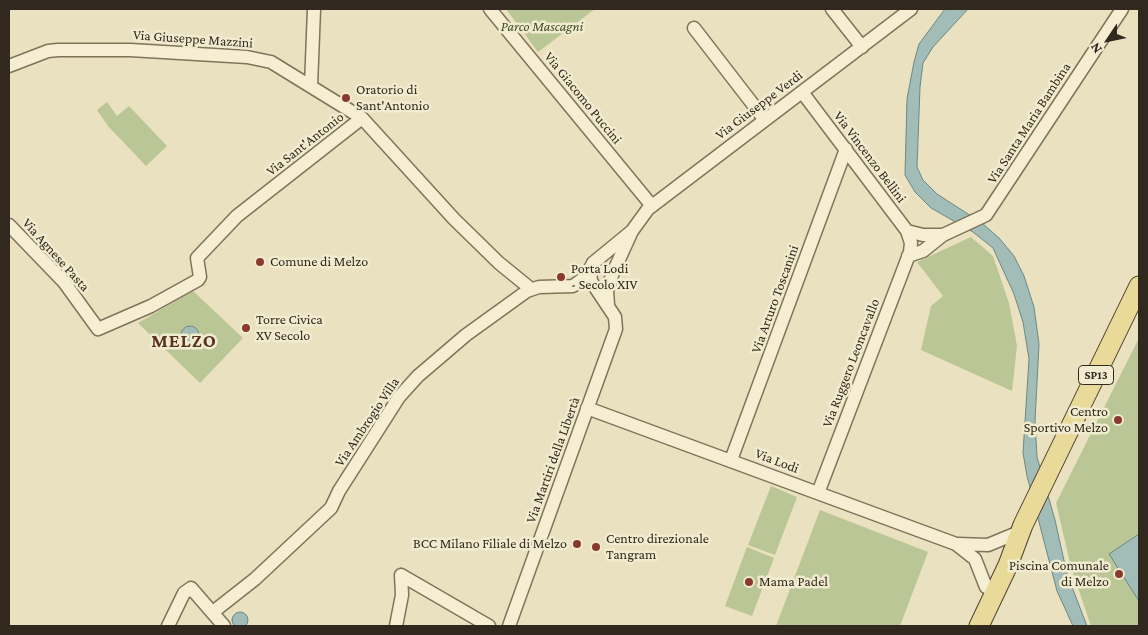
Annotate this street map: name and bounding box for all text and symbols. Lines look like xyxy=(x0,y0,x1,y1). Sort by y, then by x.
north arrow xyxy=(1083,15,1133,65)
park label: Parco Mascagni xyxy=(501,19,583,35)
street label: Via Giuseppe Mazzini xyxy=(132,26,254,52)
text: N xyxy=(1086,40,1105,57)
street label: Via Giacomo Puccini xyxy=(541,48,625,148)
street label: Via Santa Maria Bambina xyxy=(984,59,1074,187)
street label: Via Giuseppe Verdi xyxy=(712,67,806,143)
place label: Oratorio di Sant'Antonio xyxy=(356,82,429,114)
marker: Oratorio di Sant'Antonio xyxy=(340,92,352,104)
street label: Via Sant'Antonio xyxy=(263,108,347,180)
street label: Via Vincenzo Bellini xyxy=(830,108,910,206)
street label: Via Agnese Pasta xyxy=(19,215,93,295)
street label: Via Arturo Toscanini xyxy=(748,243,802,355)
place label: Comune di Melzo xyxy=(270,254,368,270)
marker: Comune di Melzo xyxy=(254,256,266,268)
place label: Porta Lodi - Secolo XIV xyxy=(571,261,638,294)
marker: Porta Lodi - Secolo XIV xyxy=(555,271,567,283)
street label: Via Ruggero Leoncavallo xyxy=(819,296,883,430)
place label: Torre Civica XV Secolo xyxy=(256,312,323,344)
marker: Torre Civica XV Secolo xyxy=(240,322,252,334)
district label: MELZO xyxy=(151,330,217,352)
road number: SP13 xyxy=(1078,366,1114,384)
street label: Via Ambrogio Villa xyxy=(331,374,403,470)
street label: Via Martiri della Libertà xyxy=(522,395,584,525)
place label: Centro Sportivo Melzo xyxy=(1024,404,1108,437)
marker: Centro Sportivo Melzo xyxy=(1112,414,1124,426)
street label: Via Lodi xyxy=(753,445,801,477)
place label: Centro direzionale Tangram xyxy=(606,531,709,564)
place label: BCC Milano Filiale di Melzo xyxy=(413,536,567,552)
marker: BCC Milano Filiale di Melzo xyxy=(571,538,583,550)
marker: Centro direzionale Tangram xyxy=(590,541,602,553)
place label: Piscina Comunale di Melzo xyxy=(1009,558,1109,590)
marker: Piscina Comunale di Melzo xyxy=(1113,568,1125,580)
place label: Mama Padel xyxy=(759,574,828,590)
marker: Mama Padel xyxy=(743,576,755,588)

